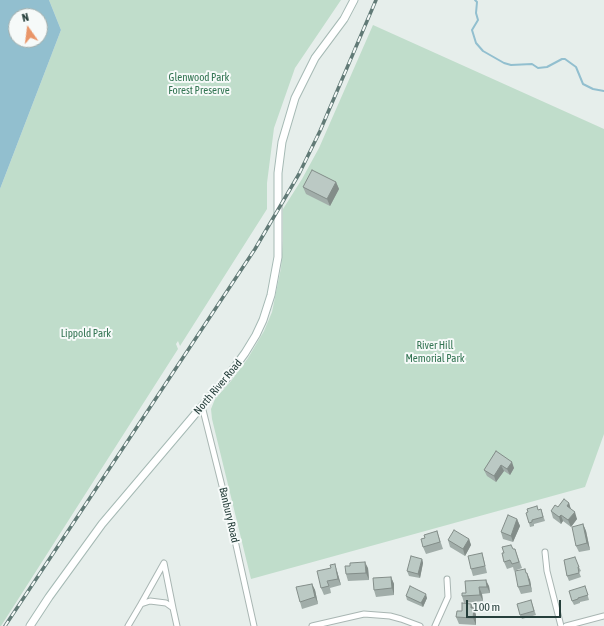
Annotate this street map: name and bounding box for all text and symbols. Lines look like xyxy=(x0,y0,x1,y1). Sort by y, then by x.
north arrow xyxy=(8,8,48,48)
text: N xyxy=(21,11,30,24)
park label: Glenwood Park Forest Preserve xyxy=(168,71,230,97)
park label: Lippold Park xyxy=(61,327,111,341)
park label: River Hill Memorial Park xyxy=(405,339,465,365)
street label: North River Road xyxy=(191,357,245,417)
street label: Banbury Road xyxy=(216,486,242,544)
scale bar xyxy=(468,592,563,618)
text: 100 m xyxy=(473,600,500,614)

